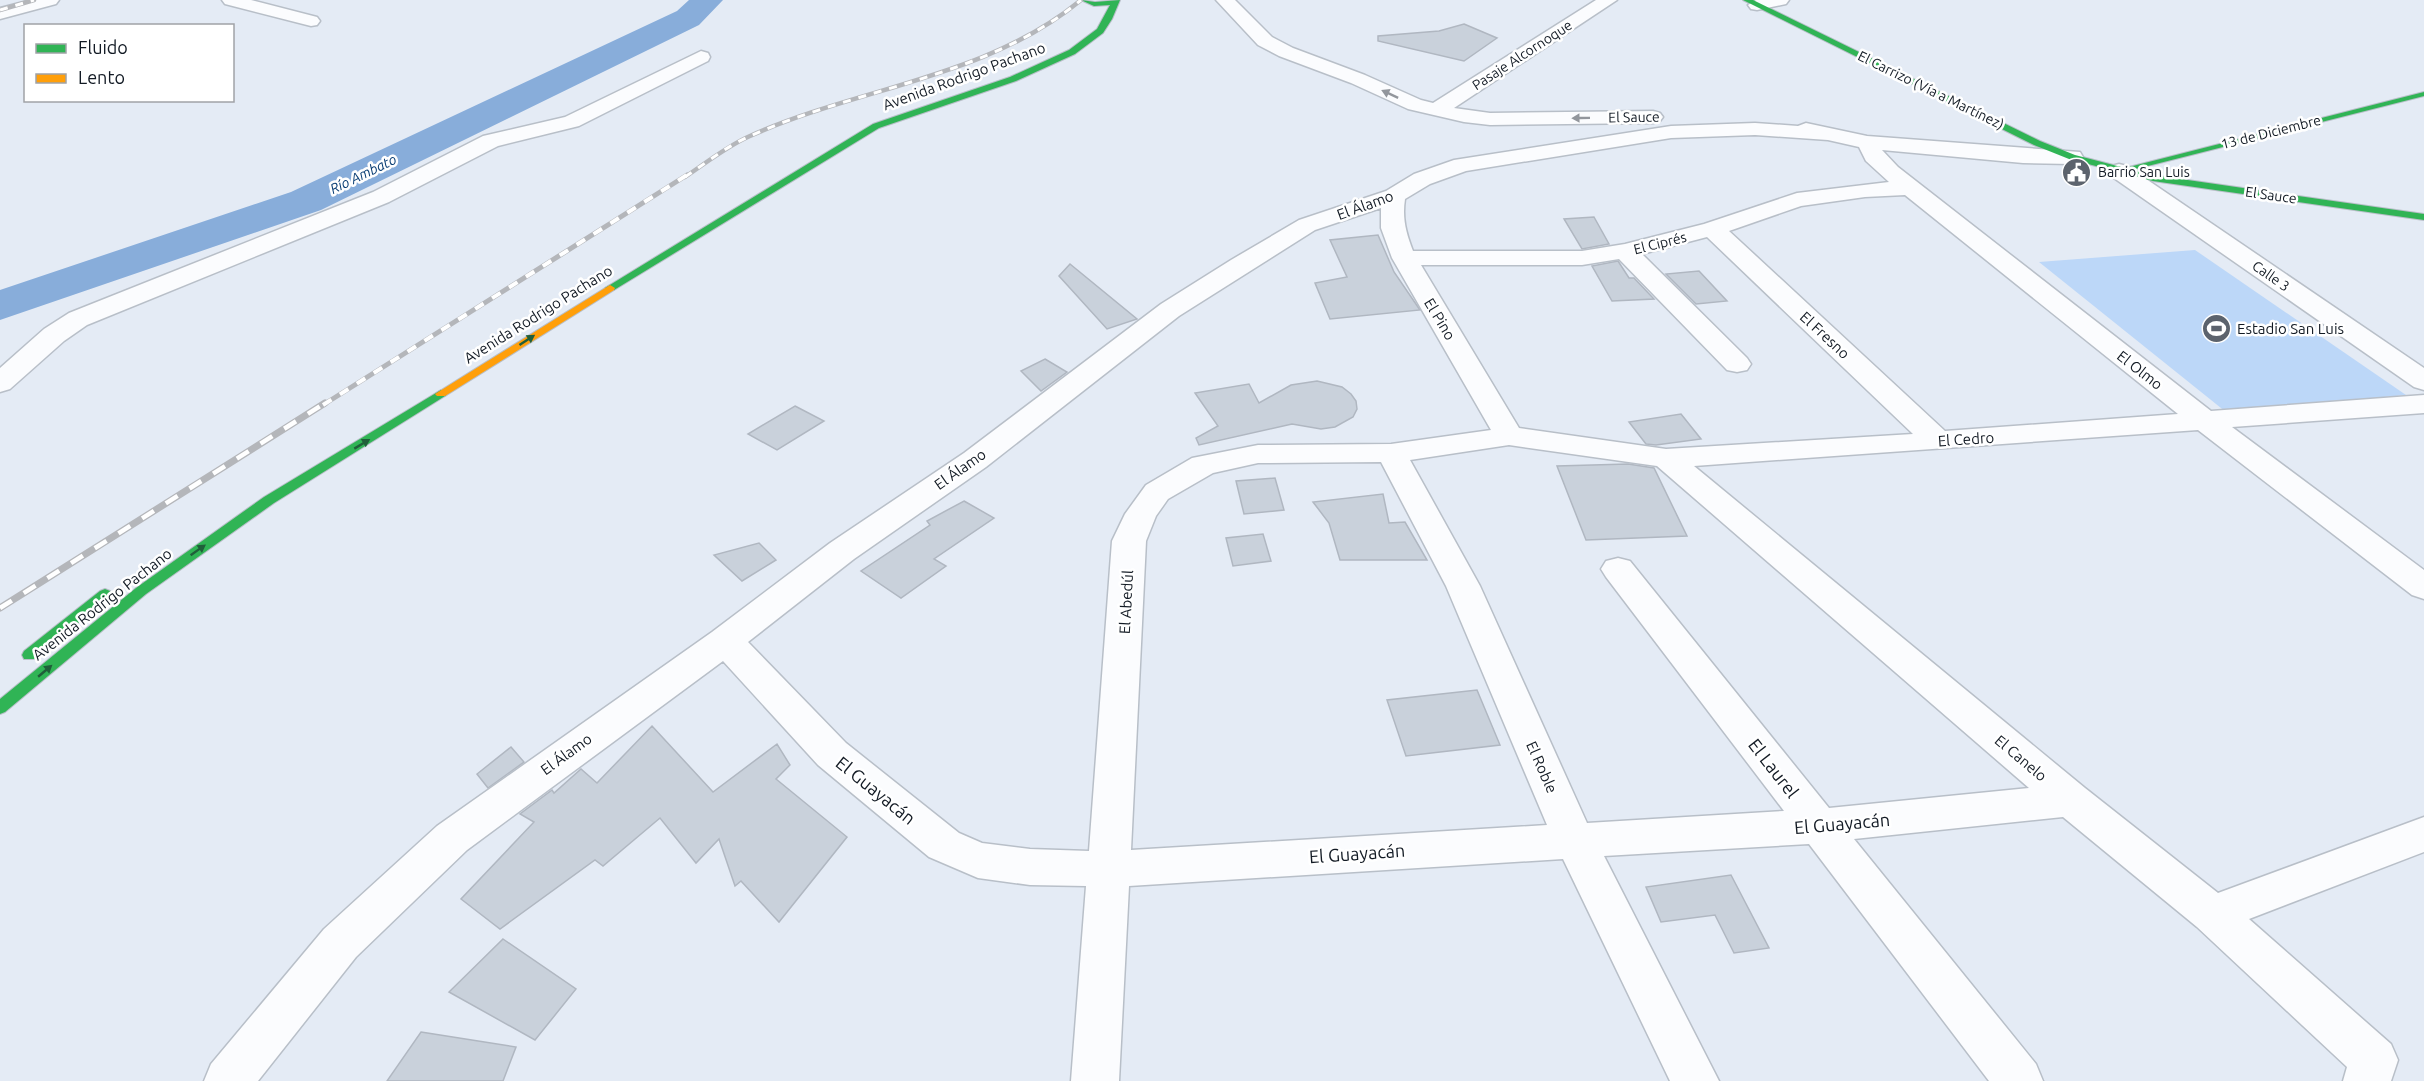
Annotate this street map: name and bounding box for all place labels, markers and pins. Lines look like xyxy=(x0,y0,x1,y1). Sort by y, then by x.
public building icon: Barrio San Luis xyxy=(2061,156,2093,188)
place label: Barrio San Luis xyxy=(2098,164,2190,180)
sports icon: Estadio San Luis xyxy=(2200,312,2232,344)
place label: Estadio San Luis xyxy=(2237,320,2344,337)

